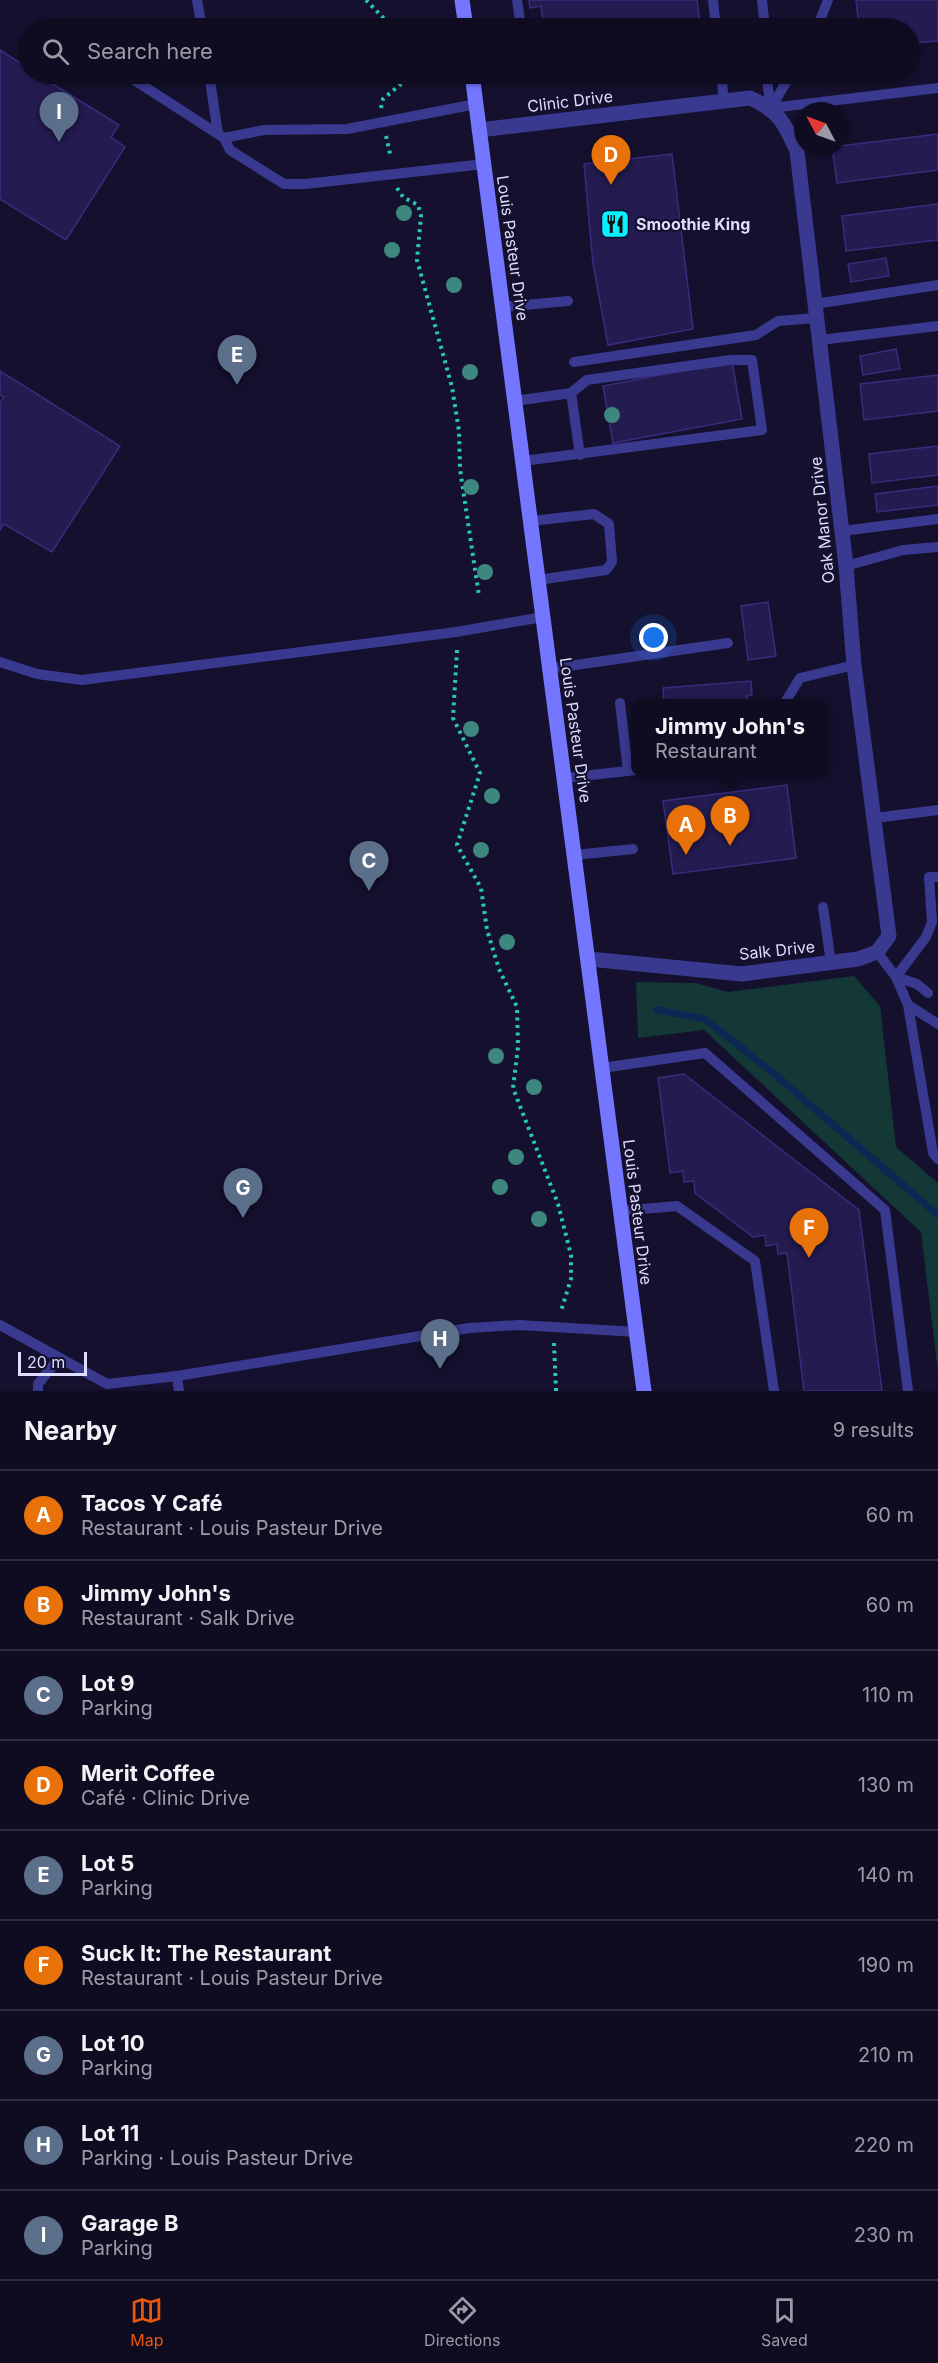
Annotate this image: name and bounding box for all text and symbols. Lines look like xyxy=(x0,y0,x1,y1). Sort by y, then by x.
search box xyxy=(18,18,920,84)
icon: search xyxy=(39,35,72,68)
text: Search here xyxy=(87,38,213,64)
street label: Clinic Drive xyxy=(526,86,614,116)
pin: I xyxy=(40,92,78,142)
north arrow xyxy=(794,102,848,156)
pin: D xyxy=(592,136,630,185)
street label: Louis Pasteur Drive xyxy=(493,174,533,322)
restaurant icon: Smoothie King xyxy=(599,208,631,240)
place label: Smoothie King xyxy=(636,214,750,234)
pin: E xyxy=(218,336,256,385)
street label: Oak Manor Drive xyxy=(805,456,839,584)
your location xyxy=(639,623,668,652)
street label: Louis Pasteur Drive xyxy=(556,656,596,804)
popup xyxy=(631,699,829,777)
text: Jimmy John's xyxy=(655,713,805,739)
text: Restaurant xyxy=(655,739,757,763)
pin: B xyxy=(710,796,750,846)
pin: A xyxy=(666,806,706,855)
pin: C xyxy=(350,842,388,891)
street label: Salk Drive xyxy=(738,936,816,964)
street label: Louis Pasteur Drive xyxy=(619,1138,657,1286)
pin: G xyxy=(224,1168,262,1218)
pin: F xyxy=(790,1208,828,1258)
pin: H xyxy=(420,1320,460,1369)
scale bar xyxy=(18,1349,87,1376)
text: 20 m xyxy=(27,1352,65,1372)
text: Nearby xyxy=(24,1415,117,1446)
text: 9 results xyxy=(833,1418,914,1442)
text: Tacos Y Café xyxy=(81,1490,223,1516)
text: A xyxy=(36,1503,51,1527)
text: 60 m xyxy=(866,1503,914,1527)
text: Restaurant · Louis Pasteur Drive xyxy=(81,1516,383,1540)
text: Jimmy John's xyxy=(81,1580,231,1606)
text: B xyxy=(37,1593,50,1617)
text: 60 m xyxy=(866,1593,914,1617)
text: Restaurant · Salk Drive xyxy=(81,1606,295,1630)
text: Lot 9 xyxy=(81,1670,135,1696)
text: C xyxy=(36,1683,51,1707)
text: 110 m xyxy=(862,1683,914,1707)
text: Parking xyxy=(81,1696,153,1720)
text: Merit Coffee xyxy=(81,1760,215,1786)
text: D xyxy=(36,1773,51,1797)
text: 130 m xyxy=(858,1773,914,1797)
text: Café · Clinic Drive xyxy=(81,1786,250,1810)
text: Lot 5 xyxy=(81,1850,134,1876)
text: E xyxy=(37,1863,50,1887)
text: 140 m xyxy=(857,1863,914,1887)
text: Parking xyxy=(81,1876,153,1900)
text: Suck It: The Restaurant xyxy=(81,1940,331,1966)
text: F xyxy=(38,1953,49,1977)
text: 190 m xyxy=(858,1953,914,1977)
text: Restaurant · Louis Pasteur Drive xyxy=(81,1966,383,1990)
text: Lot 10 xyxy=(81,2030,145,2056)
text: G xyxy=(36,2043,51,2067)
text: 210 m xyxy=(858,2043,914,2067)
text: Parking xyxy=(81,2056,153,2080)
text: Lot 11 xyxy=(81,2120,139,2146)
text: H xyxy=(36,2133,51,2157)
text: 220 m xyxy=(854,2133,914,2157)
text: Parking · Louis Pasteur Drive xyxy=(81,2146,353,2170)
text: Garage B xyxy=(81,2210,179,2236)
text: I xyxy=(41,2223,46,2247)
text: 230 m xyxy=(854,2223,914,2247)
text: Parking xyxy=(81,2236,153,2260)
tab: Map xyxy=(130,2294,164,2350)
tab: Directions xyxy=(424,2294,500,2350)
tab: Saved xyxy=(761,2294,808,2350)

